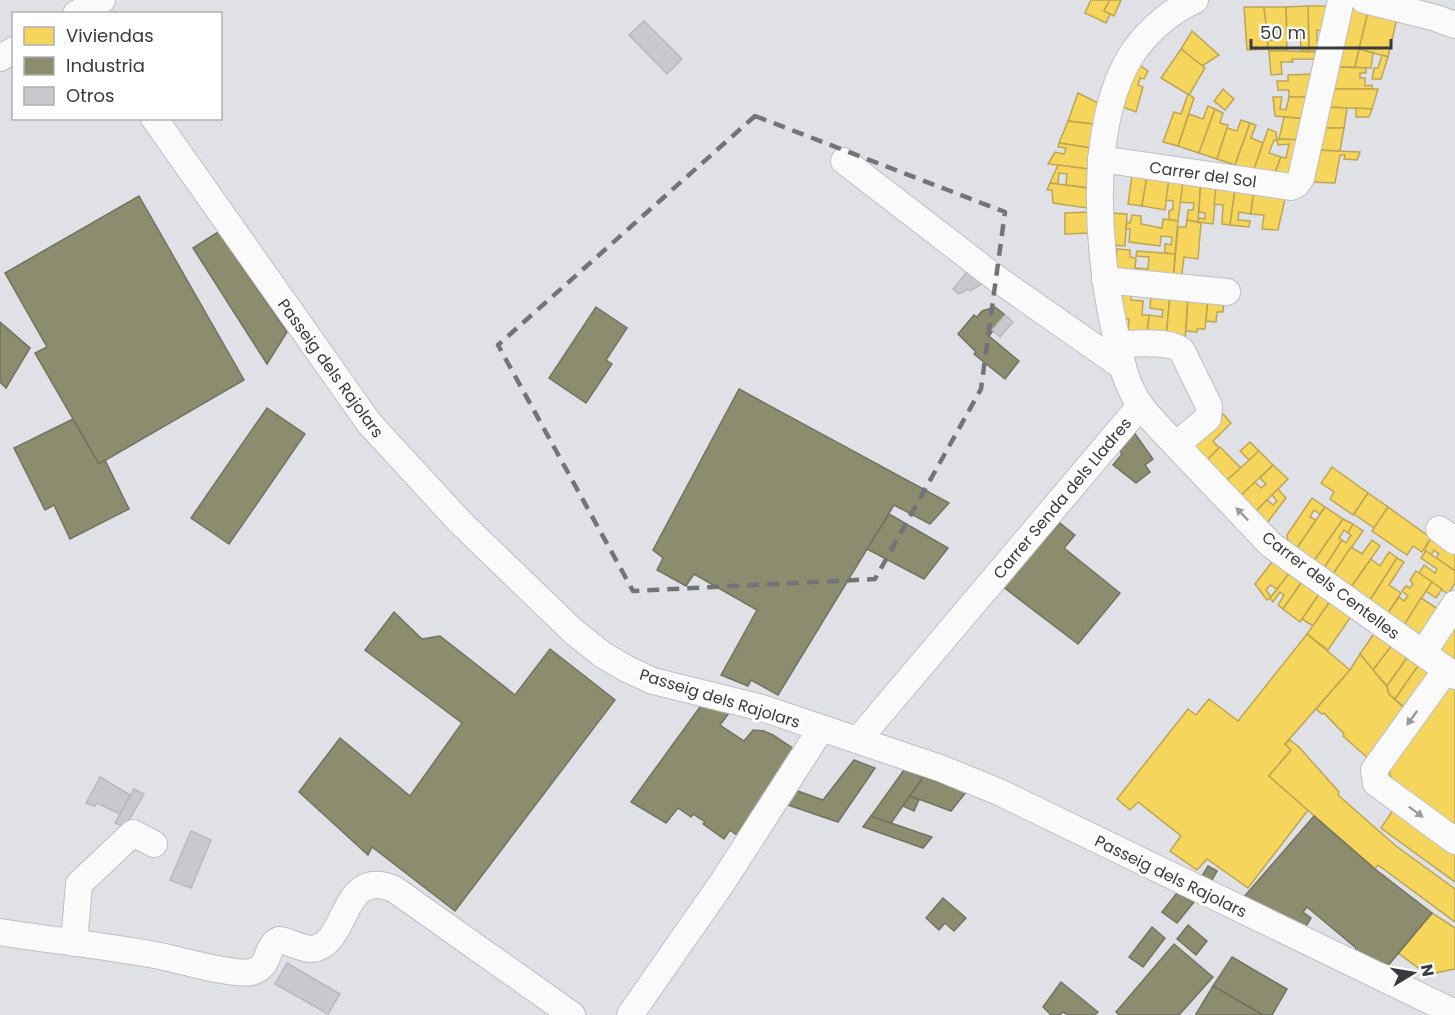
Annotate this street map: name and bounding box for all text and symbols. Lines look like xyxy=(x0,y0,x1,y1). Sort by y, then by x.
legend xyxy=(12,12,222,120)
scale bar xyxy=(1251,12,1390,50)
text: 50 m xyxy=(1260,20,1306,45)
text: Viviendas xyxy=(66,23,154,48)
text: Industria xyxy=(66,53,145,78)
text: Otros xyxy=(66,83,114,108)
street label: Carrer del Sol xyxy=(1148,156,1258,193)
street label: Passeig dels Rajolars xyxy=(272,294,389,443)
street label: Carrer Senda dels Lladres xyxy=(988,413,1137,584)
one-way arrow xyxy=(1235,508,1249,522)
street label: Carrer dels Centelles xyxy=(1257,526,1404,645)
street label: Passeig dels Rajolars xyxy=(637,663,803,734)
one-way arrow xyxy=(1406,709,1418,725)
one-way arrow xyxy=(1407,806,1423,818)
street label: Passeig dels Rajolars xyxy=(1091,830,1251,923)
north arrow xyxy=(1383,943,1443,1003)
text: N xyxy=(1415,962,1440,978)

